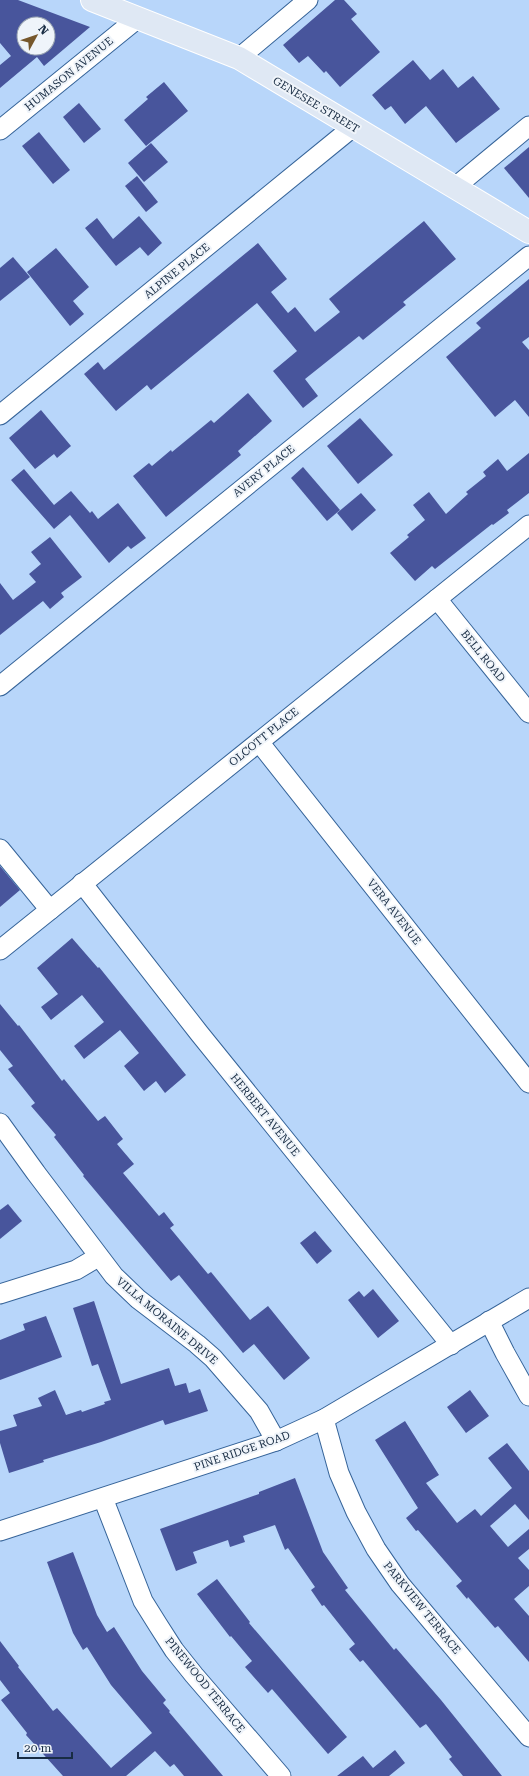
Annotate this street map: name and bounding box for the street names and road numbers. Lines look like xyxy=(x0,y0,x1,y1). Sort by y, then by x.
street label: HUMASON AVENUE xyxy=(22,34,116,114)
street label: GENESEE STREET xyxy=(271,74,361,136)
street label: ALPINE PLACE xyxy=(142,241,212,301)
street label: AVERY PLACE xyxy=(231,442,297,500)
street label: BELL ROAD xyxy=(458,627,508,685)
street label: OLCOTT PLACE xyxy=(227,705,301,769)
street label: VERA AVENUE xyxy=(364,877,424,947)
street label: HERBERT AVENUE xyxy=(228,1071,302,1159)
street label: VILLA MORAINE DRIVE xyxy=(114,1275,220,1367)
street label: PINE RIDGE ROAD xyxy=(192,1428,292,1474)
street label: PARKVIEW TERRACE xyxy=(381,1559,463,1657)
street label: PINEWOOD TERRACE xyxy=(163,1635,247,1735)

